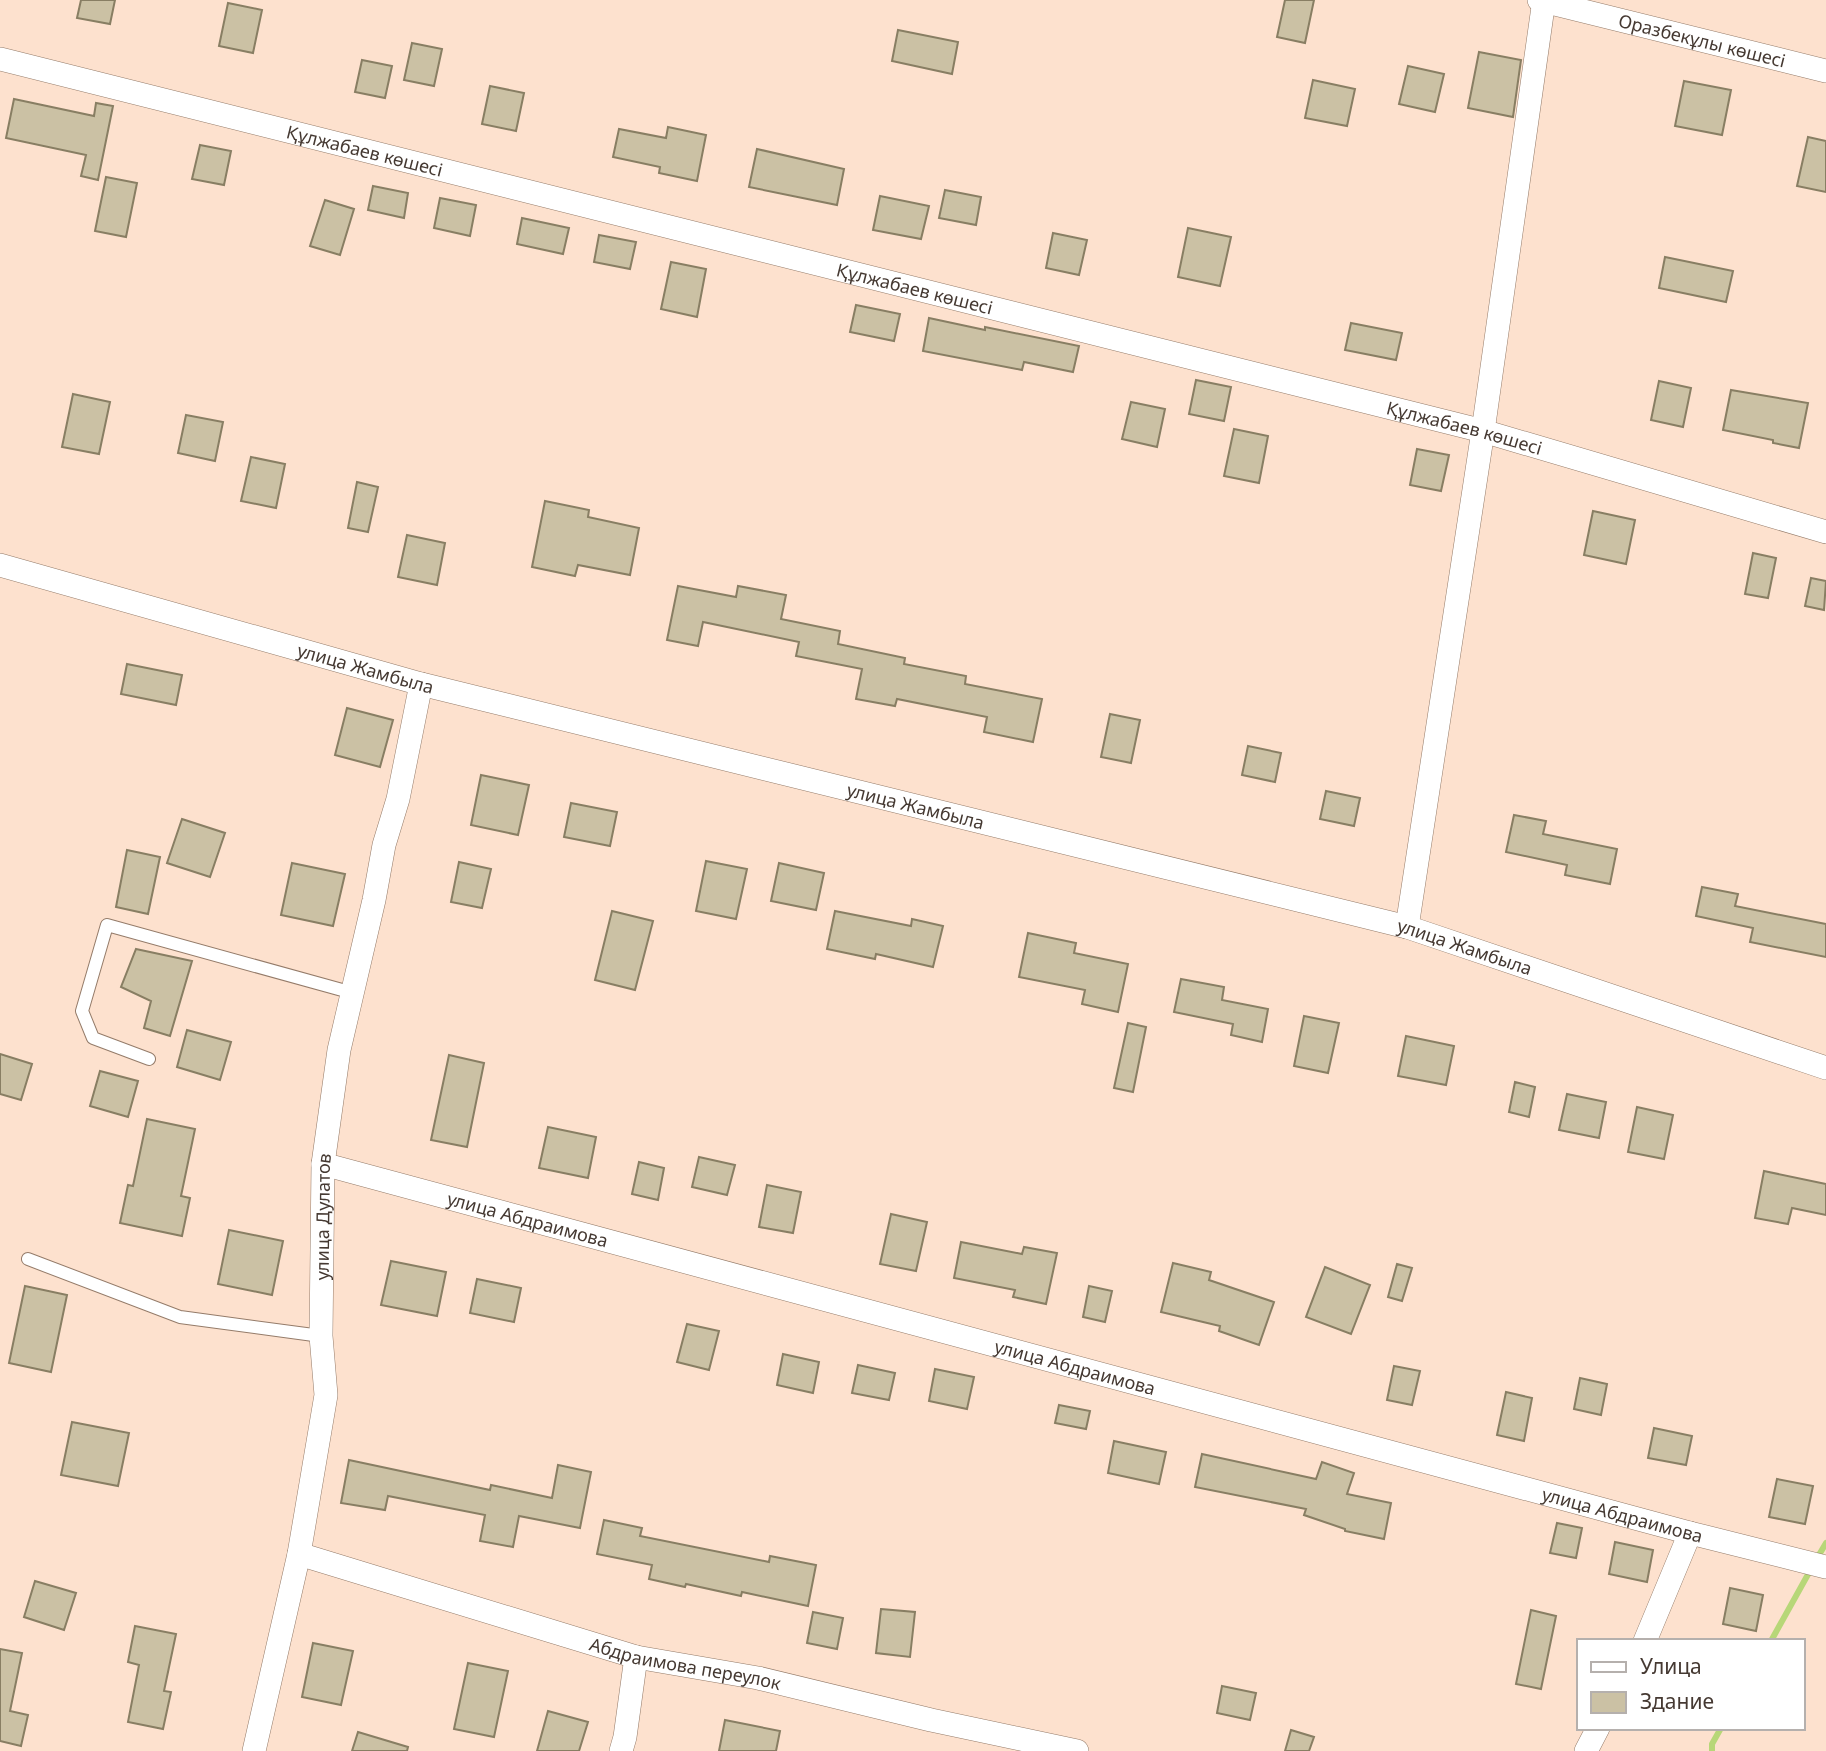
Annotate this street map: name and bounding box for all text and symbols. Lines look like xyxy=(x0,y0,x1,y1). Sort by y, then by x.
street label: Оразбекұлы көшесі xyxy=(1616,8,1788,73)
street label: Құлжабаев көшесі xyxy=(284,119,445,182)
street label: Құлжабаев көшесі xyxy=(834,257,995,320)
street label: Құлжабаев көшесі xyxy=(1384,395,1545,460)
street label: улица Жамбыла xyxy=(295,638,436,699)
street label: улица Жамбыла xyxy=(845,777,987,834)
street label: улица Жамбыла xyxy=(1395,913,1535,980)
street label: улица Дулатов xyxy=(310,1151,336,1280)
street label: улица Абдраимова xyxy=(445,1186,611,1252)
street label: улица Абдраимова xyxy=(992,1334,1158,1400)
street label: улица Абдраимова xyxy=(1539,1482,1705,1548)
street label: Абдраимова переулок xyxy=(587,1632,784,1695)
legend xyxy=(1577,1639,1805,1730)
text: Улица xyxy=(1640,1652,1702,1680)
text: Здание xyxy=(1640,1687,1714,1715)

